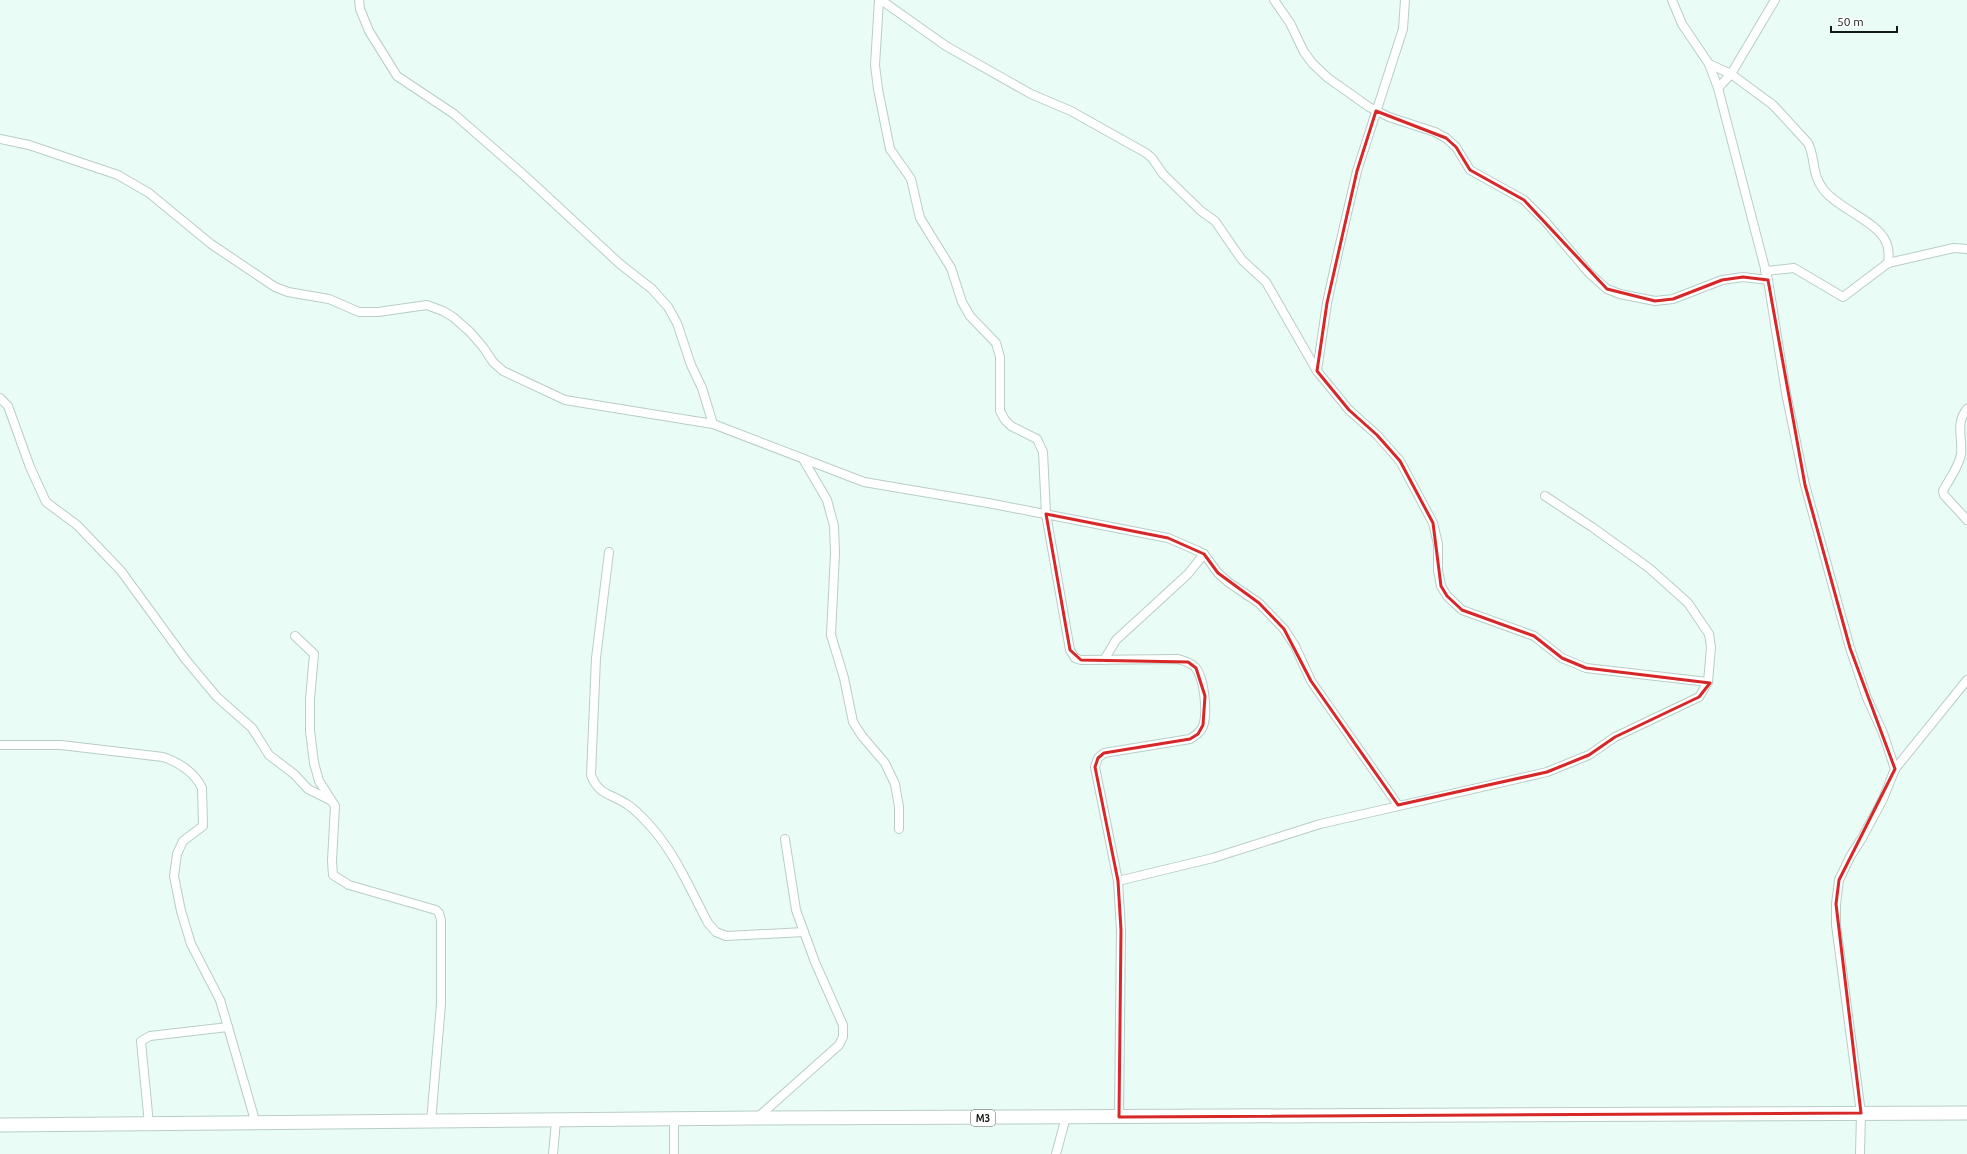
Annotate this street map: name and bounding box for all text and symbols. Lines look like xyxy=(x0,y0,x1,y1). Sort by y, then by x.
scale bar xyxy=(1831,8,1897,34)
text: 50 m xyxy=(1837,15,1864,28)
road number: M3 xyxy=(971,1110,995,1126)

